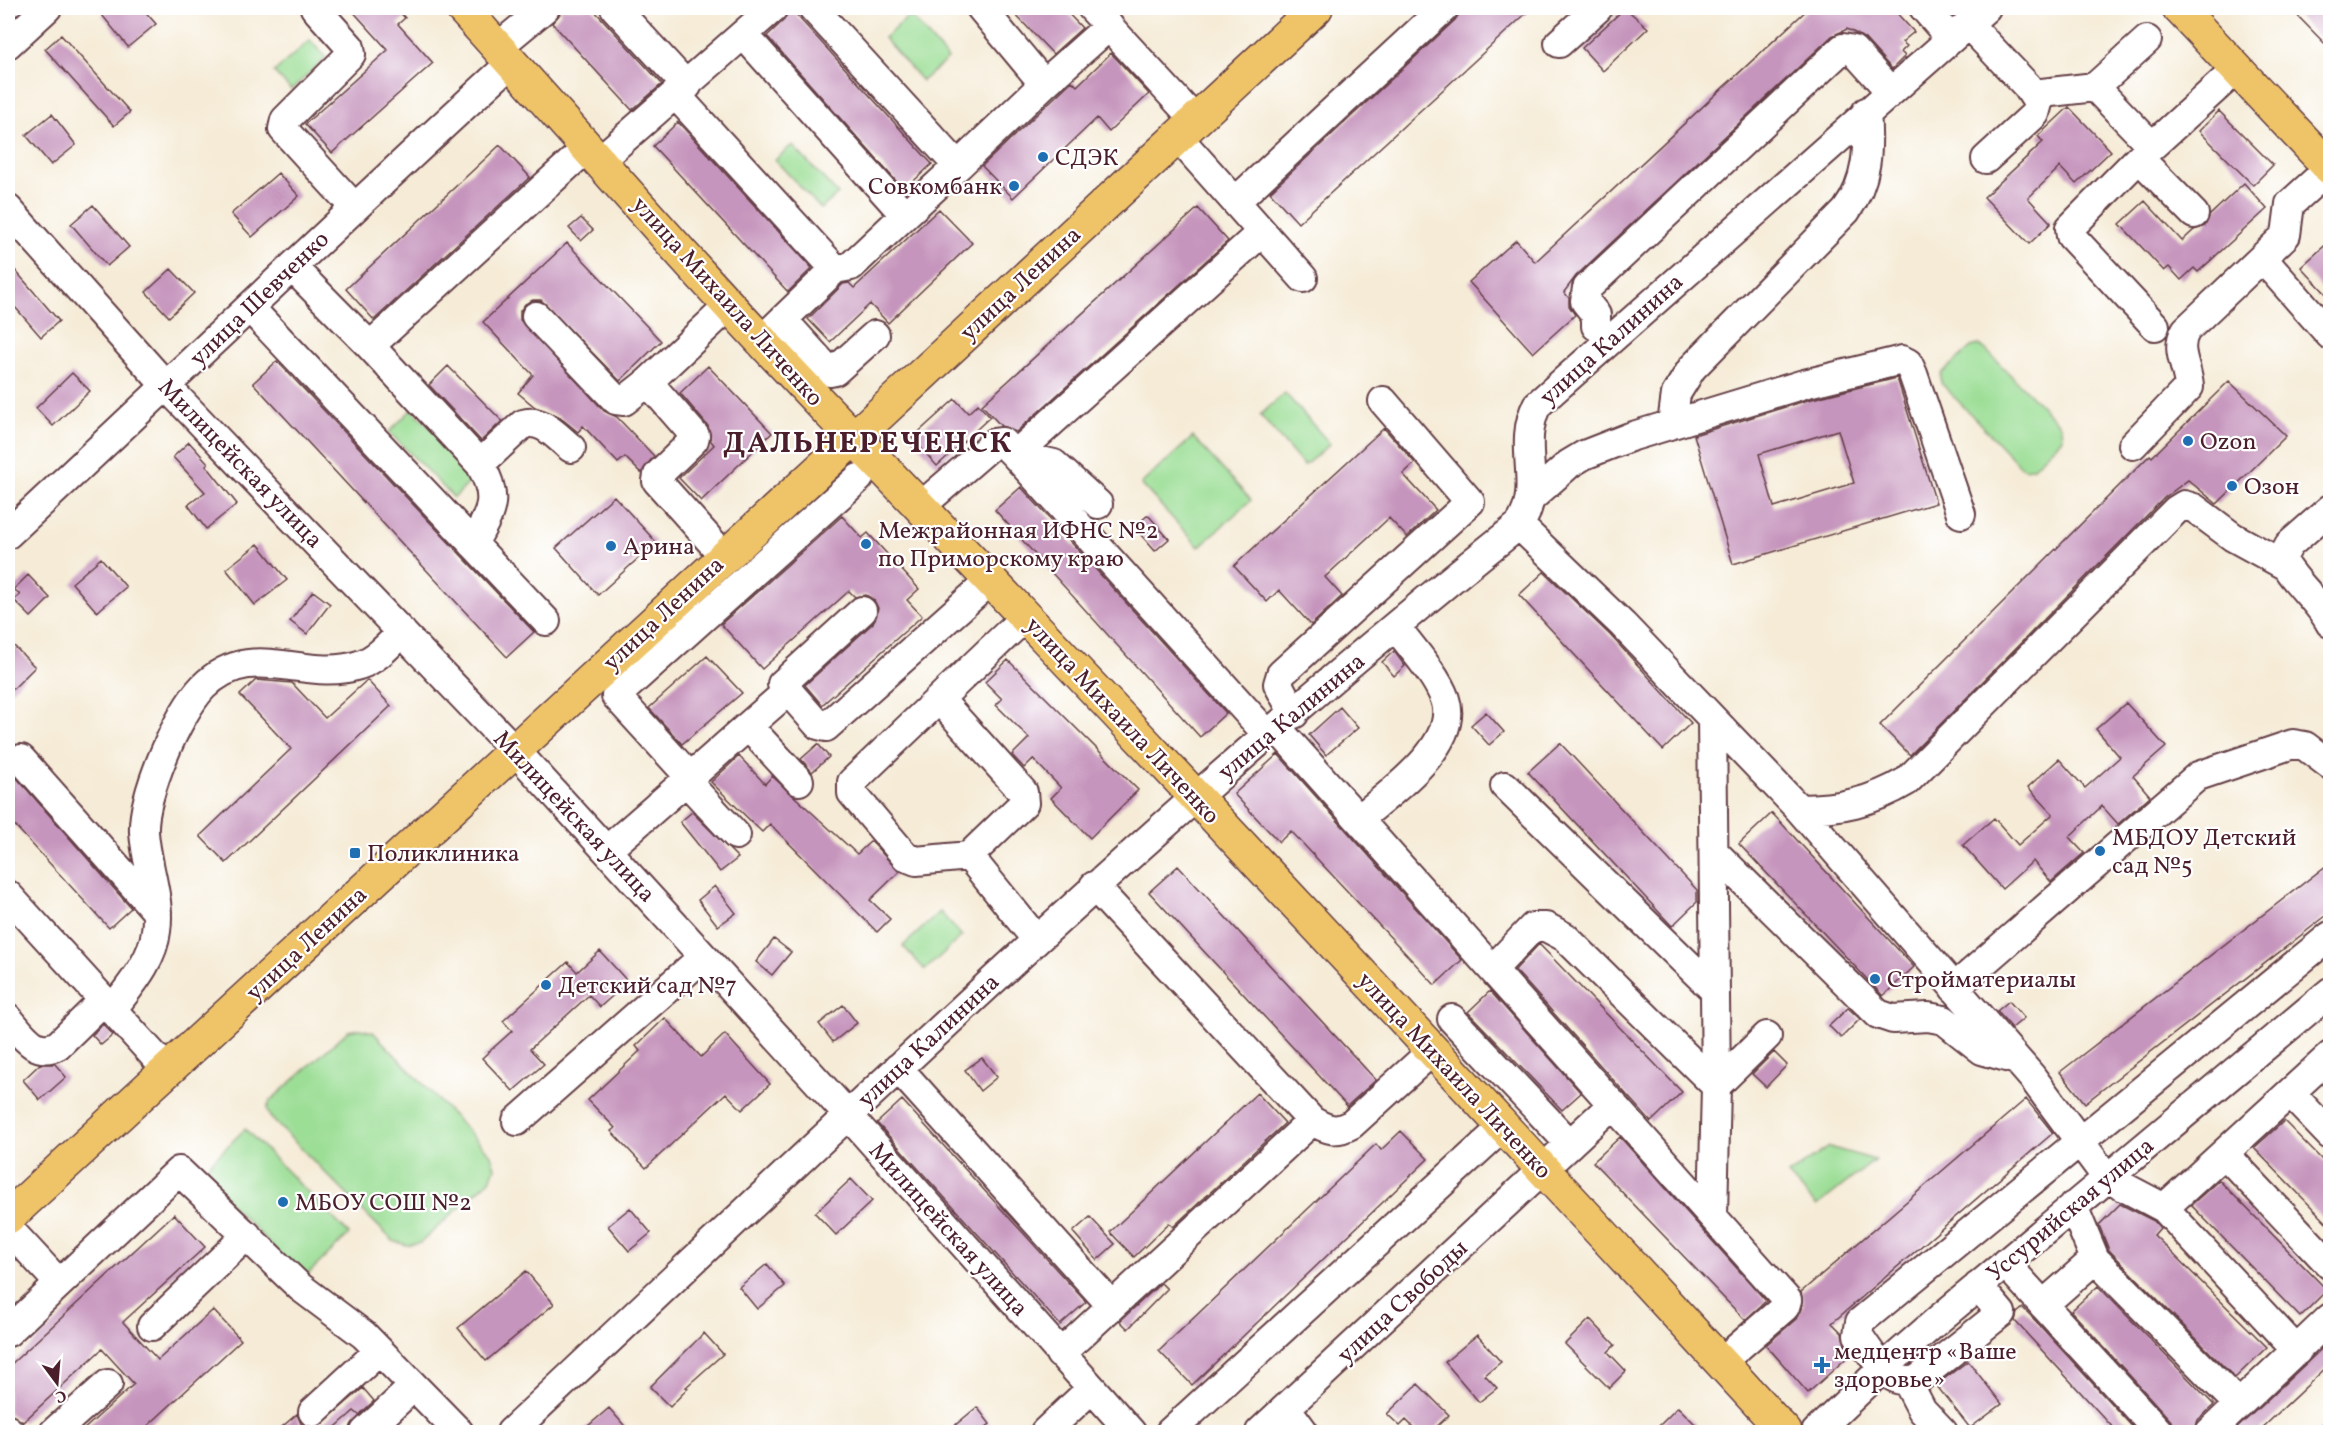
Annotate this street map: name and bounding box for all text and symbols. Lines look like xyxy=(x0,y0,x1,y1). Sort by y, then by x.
place label: СДЭК xyxy=(1055,142,1119,176)
marker: СДЭК xyxy=(1036,150,1050,164)
place label: Совкомбанк xyxy=(868,171,1002,205)
marker: Совкомбанк xyxy=(1007,179,1021,193)
street label: улица Михаила Личенко xyxy=(623,190,830,415)
street label: улица Ленина xyxy=(953,219,1090,350)
street label: улица Шевченко xyxy=(183,224,338,375)
street label: улица Калинина xyxy=(1533,267,1692,414)
street label: Милицейская улица xyxy=(149,372,330,557)
district label: ДАЛЬНЕРЕЧЕНСК xyxy=(723,423,1013,465)
place label: Ozon xyxy=(2200,426,2257,460)
marker: Ozon xyxy=(2181,434,2195,448)
place label: Озон xyxy=(2244,471,2299,505)
marker: Озон xyxy=(2225,479,2239,493)
place label: Межрайонная ИФНС №2 по Приморскому краю xyxy=(878,515,1159,577)
place label: Арина xyxy=(623,531,695,565)
marker: Межрайонная ИФНС №2 по Приморскому краю xyxy=(859,537,873,551)
marker: Арина xyxy=(604,539,618,553)
street label: улица Ленина xyxy=(596,549,733,680)
street label: улица Михаила Личенко xyxy=(1016,610,1227,833)
street label: улица Калинина xyxy=(1211,646,1373,789)
street label: Милицейская улица xyxy=(485,724,663,911)
place label: МБДОУ Детский сад №5 xyxy=(2112,822,2296,884)
place label: Поликлиника xyxy=(367,838,520,872)
marker: МБДОУ Детский сад №5 xyxy=(2093,844,2107,858)
marker: Поликлиника xyxy=(348,846,362,860)
street label: улица Ленина xyxy=(239,879,376,1010)
place label: Стройматериалы xyxy=(1887,964,2076,998)
street label: улица Михаила Личенко xyxy=(1348,965,1559,1188)
street label: улица Калинина xyxy=(851,966,1008,1116)
place label: Детский сад №7 xyxy=(558,970,737,1004)
marker: Стройматериалы xyxy=(1868,972,1882,986)
marker: Детский сад №7 xyxy=(539,978,553,992)
street label: Уссурийская улица xyxy=(1980,1130,2162,1291)
street label: Милицейская улица xyxy=(860,1136,1035,1325)
place label: МБОУ СОШ №2 xyxy=(295,1187,472,1221)
marker: МБОУ СОШ №2 xyxy=(276,1195,290,1209)
street label: улица Свободы xyxy=(1330,1233,1477,1372)
place label: медцентр «Ваше здоровье» xyxy=(1834,1336,2017,1398)
north arrow xyxy=(27,1353,87,1413)
marker: медцентр «Ваше здоровье» xyxy=(1815,1358,1829,1372)
text: С xyxy=(53,1384,69,1407)

